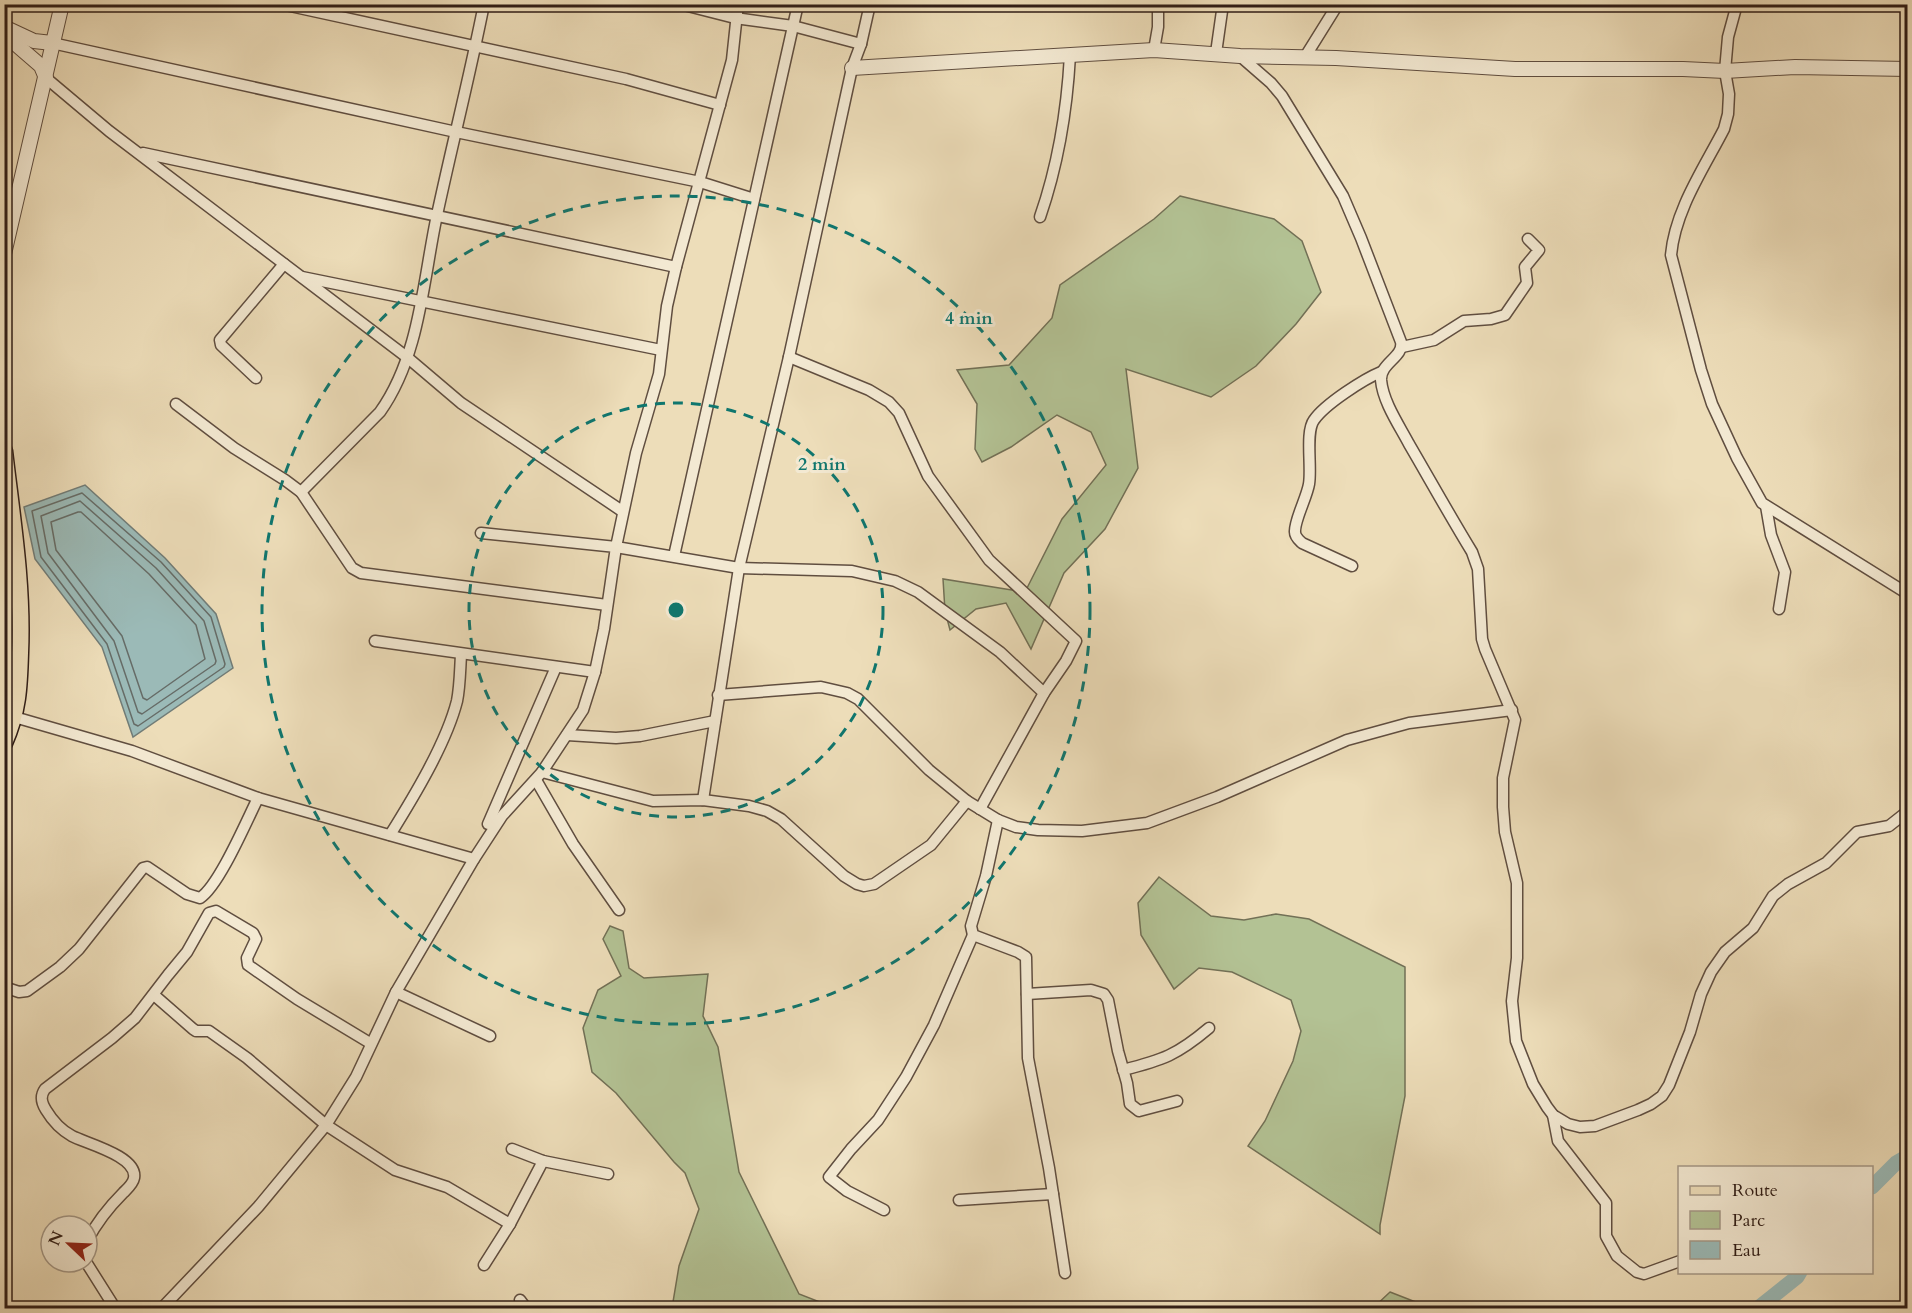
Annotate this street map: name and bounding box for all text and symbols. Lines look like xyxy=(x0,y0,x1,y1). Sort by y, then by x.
text: 4 min xyxy=(945,306,993,331)
text: 2 min xyxy=(798,452,846,477)
centre of rings xyxy=(666,600,686,620)
legend xyxy=(1678,1166,1873,1274)
text: Route xyxy=(1732,1178,1778,1203)
text: Parc xyxy=(1732,1208,1765,1233)
north arrow xyxy=(39,1214,99,1274)
text: N xyxy=(43,1228,69,1249)
text: Eau xyxy=(1732,1238,1761,1263)

